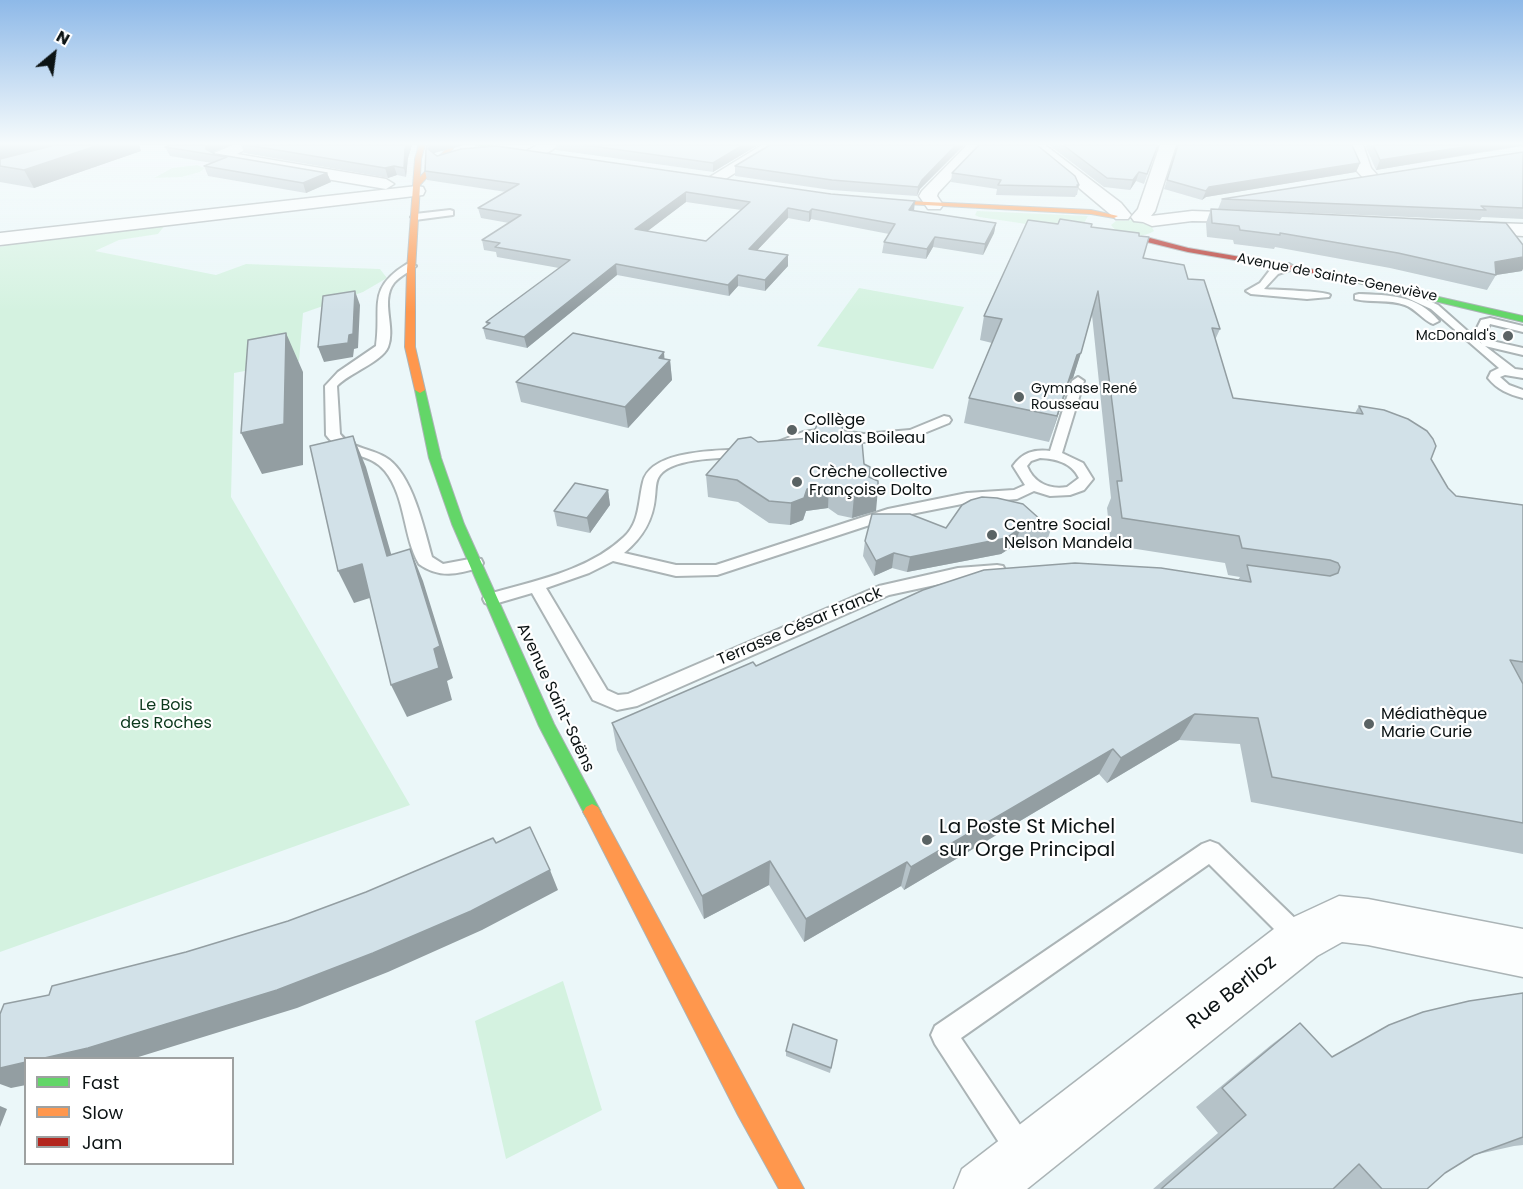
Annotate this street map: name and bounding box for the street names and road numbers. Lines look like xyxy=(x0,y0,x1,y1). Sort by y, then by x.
street label: Avenue de Sainte-Geneviève xyxy=(1236,250,1438,306)
street label: Terrasse César Franck xyxy=(715,584,885,670)
street label: Avenue Saint-Saëns xyxy=(512,620,598,776)
street label: Rue Berlioz xyxy=(1183,951,1281,1035)

